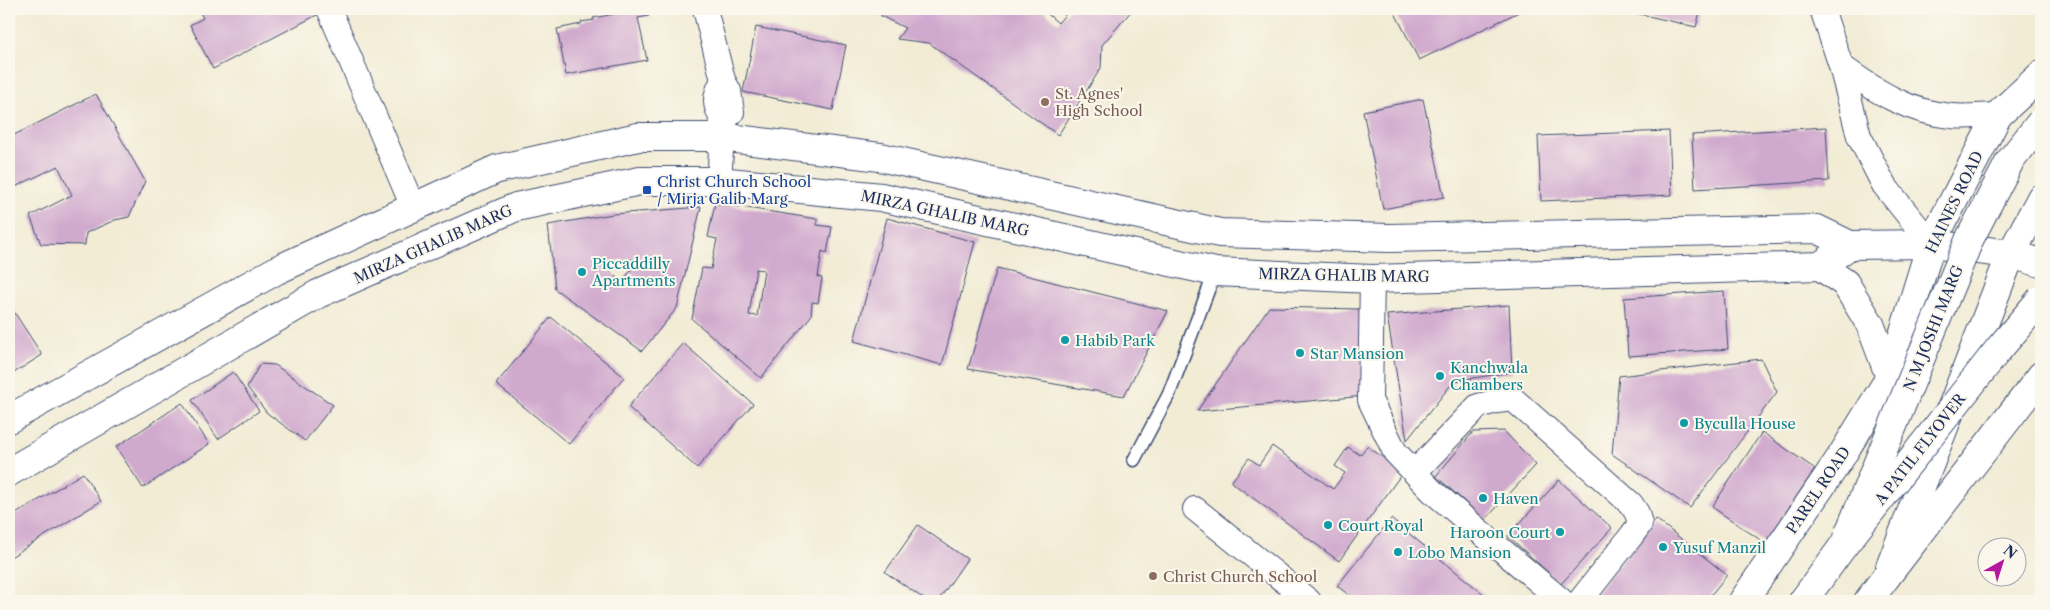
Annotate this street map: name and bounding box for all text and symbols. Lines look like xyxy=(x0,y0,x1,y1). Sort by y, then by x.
place label: St. Agnes' High School xyxy=(1055,84,1143,120)
marker: St. Agnes' High School xyxy=(1039,96,1051,108)
street label: HAINES ROAD xyxy=(1921,148,1987,256)
place label: Christ Church School / Mirja Galib Marg xyxy=(657,172,812,208)
marker: Christ Church School / Mirja Galib Marg xyxy=(641,184,653,196)
street label: MIRZA GHALIB MARG xyxy=(859,186,1031,240)
street label: MIRZA GHALIB MARG xyxy=(351,200,515,288)
place label: Piccaddilly Apartments xyxy=(591,254,675,290)
street label: N M JOSHI MARG xyxy=(1899,262,1967,394)
street label: MIRZA GHALIB MARG xyxy=(1258,264,1430,286)
marker: Piccaddilly Apartments xyxy=(576,266,588,278)
place label: Habib Park xyxy=(1075,331,1156,350)
marker: Habib Park xyxy=(1059,334,1071,346)
place label: Star Mansion xyxy=(1310,344,1405,363)
marker: Star Mansion xyxy=(1294,347,1306,359)
place label: Kanchwala Chambers xyxy=(1450,358,1528,394)
marker: Kanchwala Chambers xyxy=(1434,370,1446,382)
street label: A PATIL FLYOVER xyxy=(1870,389,1970,509)
place label: Byculla House xyxy=(1694,414,1796,433)
marker: Byculla House xyxy=(1678,417,1690,429)
street label: PAREL ROAD xyxy=(1782,443,1854,537)
place label: Haven xyxy=(1493,489,1539,508)
marker: Haven xyxy=(1477,492,1489,504)
place label: Court Royal xyxy=(1338,516,1424,535)
marker: Court Royal xyxy=(1322,519,1334,531)
place label: Haroon Court xyxy=(1450,523,1551,542)
marker: Haroon Court xyxy=(1554,526,1566,538)
place label: Yusuf Manzil xyxy=(1672,538,1766,557)
north arrow xyxy=(1978,538,2028,588)
marker: Yusuf Manzil xyxy=(1657,541,1669,553)
text: N xyxy=(2000,541,2021,563)
place label: Lobo Mansion xyxy=(1408,543,1512,562)
marker: Lobo Mansion xyxy=(1392,546,1404,558)
place label: Christ Church School xyxy=(1163,567,1318,586)
marker: Christ Church School xyxy=(1147,570,1159,582)

